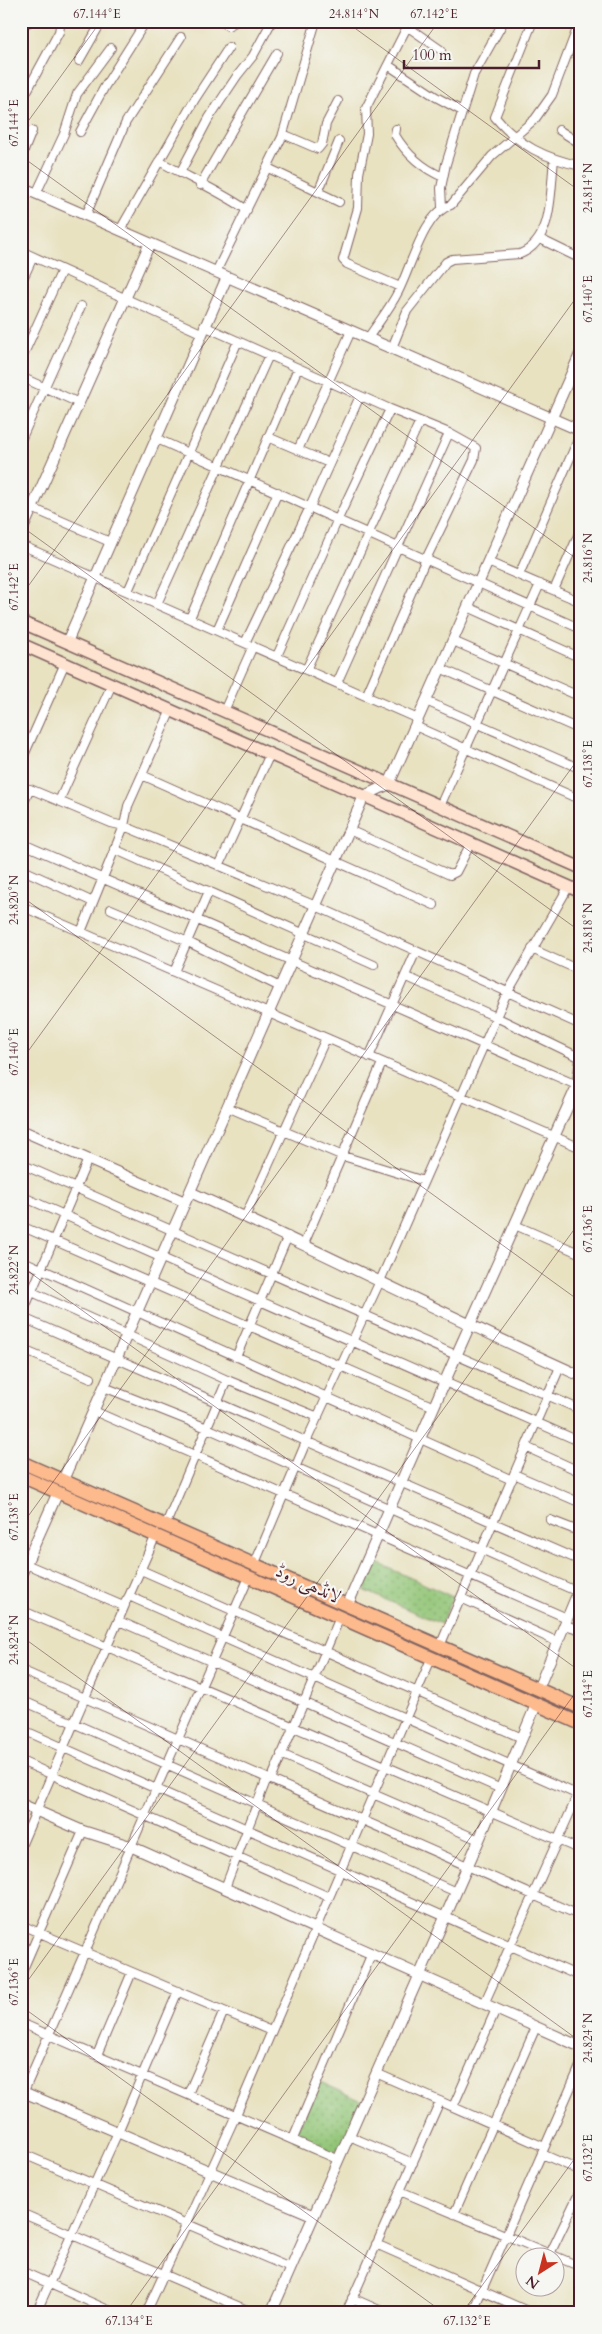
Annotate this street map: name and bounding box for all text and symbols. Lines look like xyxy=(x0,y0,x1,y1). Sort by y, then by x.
text: 67.144°E xyxy=(73,6,121,22)
text: 24.814°N xyxy=(329,6,380,22)
text: 67.142°E xyxy=(410,6,458,22)
scale bar xyxy=(404,38,540,70)
text: 100 m xyxy=(412,45,452,65)
text: 67.144°E xyxy=(6,99,22,147)
text: 24.814°N xyxy=(580,162,596,213)
text: 67.140°E xyxy=(580,275,596,323)
text: 24.816°N xyxy=(580,532,596,583)
text: 67.142°E xyxy=(6,563,22,611)
text: 67.138°E xyxy=(580,740,596,788)
text: 24.820°N xyxy=(6,874,22,925)
text: 24.818°N xyxy=(580,902,596,953)
text: 67.140°E xyxy=(6,1028,22,1076)
text: 67.136°E xyxy=(580,1205,596,1253)
text: 24.822°N xyxy=(6,1244,22,1295)
text: 67.138°E xyxy=(6,1493,22,1541)
street label: لانڈھی روڈ xyxy=(271,1558,345,1610)
text: 24.824°N xyxy=(6,1614,22,1665)
text: 67.134°E xyxy=(580,1670,596,1718)
text: 67.136°E xyxy=(6,1958,22,2006)
text: 24.824°N xyxy=(580,2012,596,2063)
text: 67.132°E xyxy=(580,2134,596,2182)
north arrow xyxy=(514,2246,564,2296)
text: N xyxy=(522,2271,543,2293)
text: 67.134°E xyxy=(105,2313,153,2329)
text: 67.132°E xyxy=(443,2313,491,2329)

